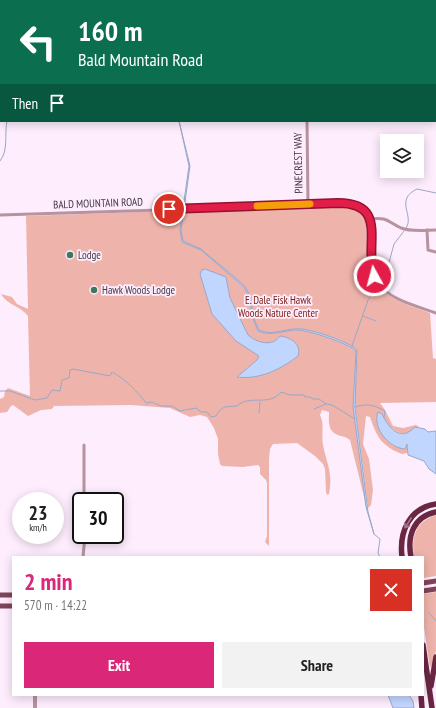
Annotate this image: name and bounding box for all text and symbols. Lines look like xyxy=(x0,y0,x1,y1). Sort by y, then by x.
text: 160 m xyxy=(78,12,142,49)
icon: left xyxy=(12,16,64,68)
text: Bald Mountain Road xyxy=(78,48,203,71)
icon: arrive xyxy=(46,92,68,114)
text: Then xyxy=(12,94,38,113)
street label: PINECREST WAY xyxy=(290,132,306,194)
map controls xyxy=(380,134,424,178)
button: layers xyxy=(380,134,424,178)
pin xyxy=(152,192,186,226)
street label: BALD MOUNTAIN ROAD xyxy=(53,194,143,212)
icon: arrive xyxy=(158,198,180,220)
place label: Lodge xyxy=(78,248,101,262)
marker: Lodge xyxy=(65,250,75,260)
position arrow xyxy=(353,255,395,297)
place label: Hawk Woods Lodge xyxy=(102,283,176,297)
marker: Hawk Woods Lodge xyxy=(89,285,99,295)
park label: E. Dale Fisk Hawk Woods Nature Center xyxy=(238,293,318,320)
speed limit sign: 30 xyxy=(72,492,124,544)
text: 23 xyxy=(28,500,48,526)
one-way arrow xyxy=(403,517,411,529)
text: km/h xyxy=(29,521,47,534)
text: 2 min xyxy=(24,566,72,597)
button: close xyxy=(370,569,412,611)
text: 570 m · 14:22 xyxy=(24,597,87,614)
button: Exit xyxy=(24,642,214,688)
button: Share xyxy=(222,642,412,688)

